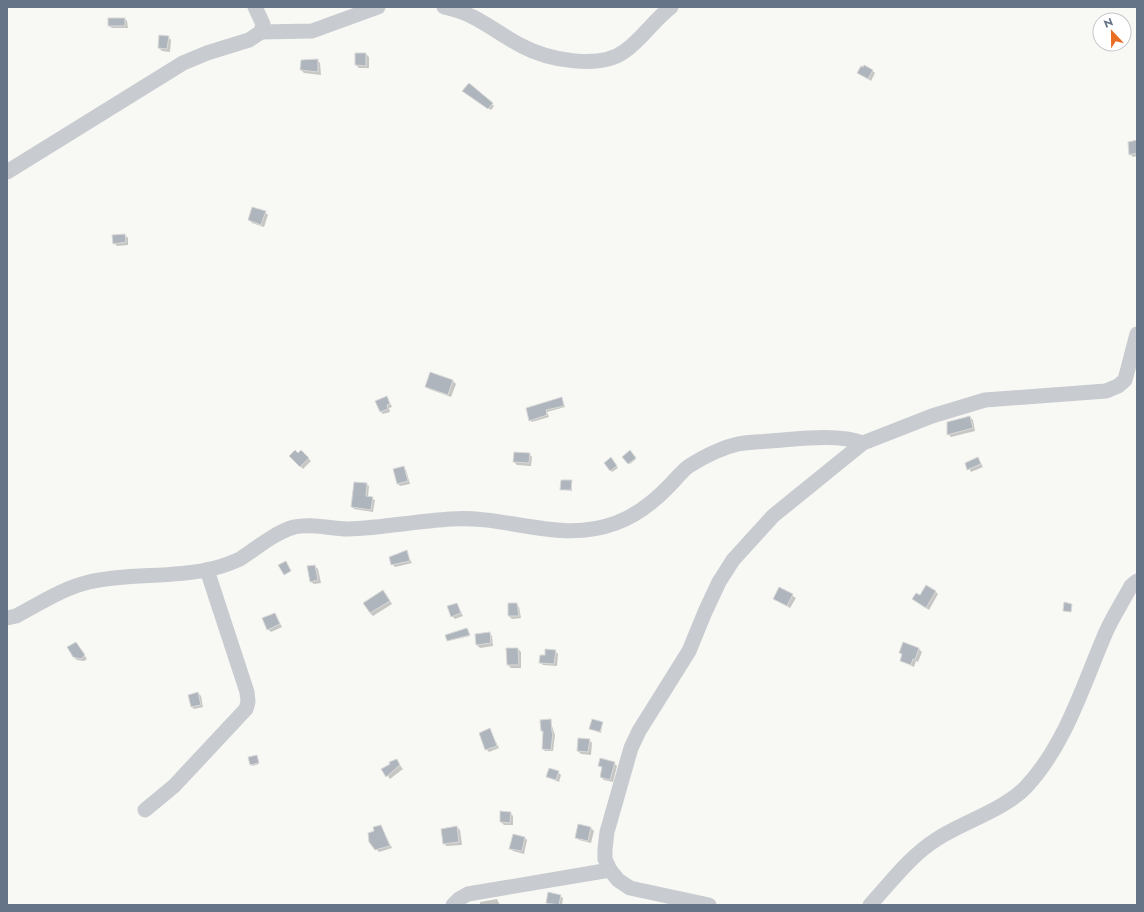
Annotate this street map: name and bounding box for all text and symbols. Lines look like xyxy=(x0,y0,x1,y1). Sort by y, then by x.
north arrow xyxy=(1092,12,1132,52)
text: N xyxy=(1101,14,1115,32)

